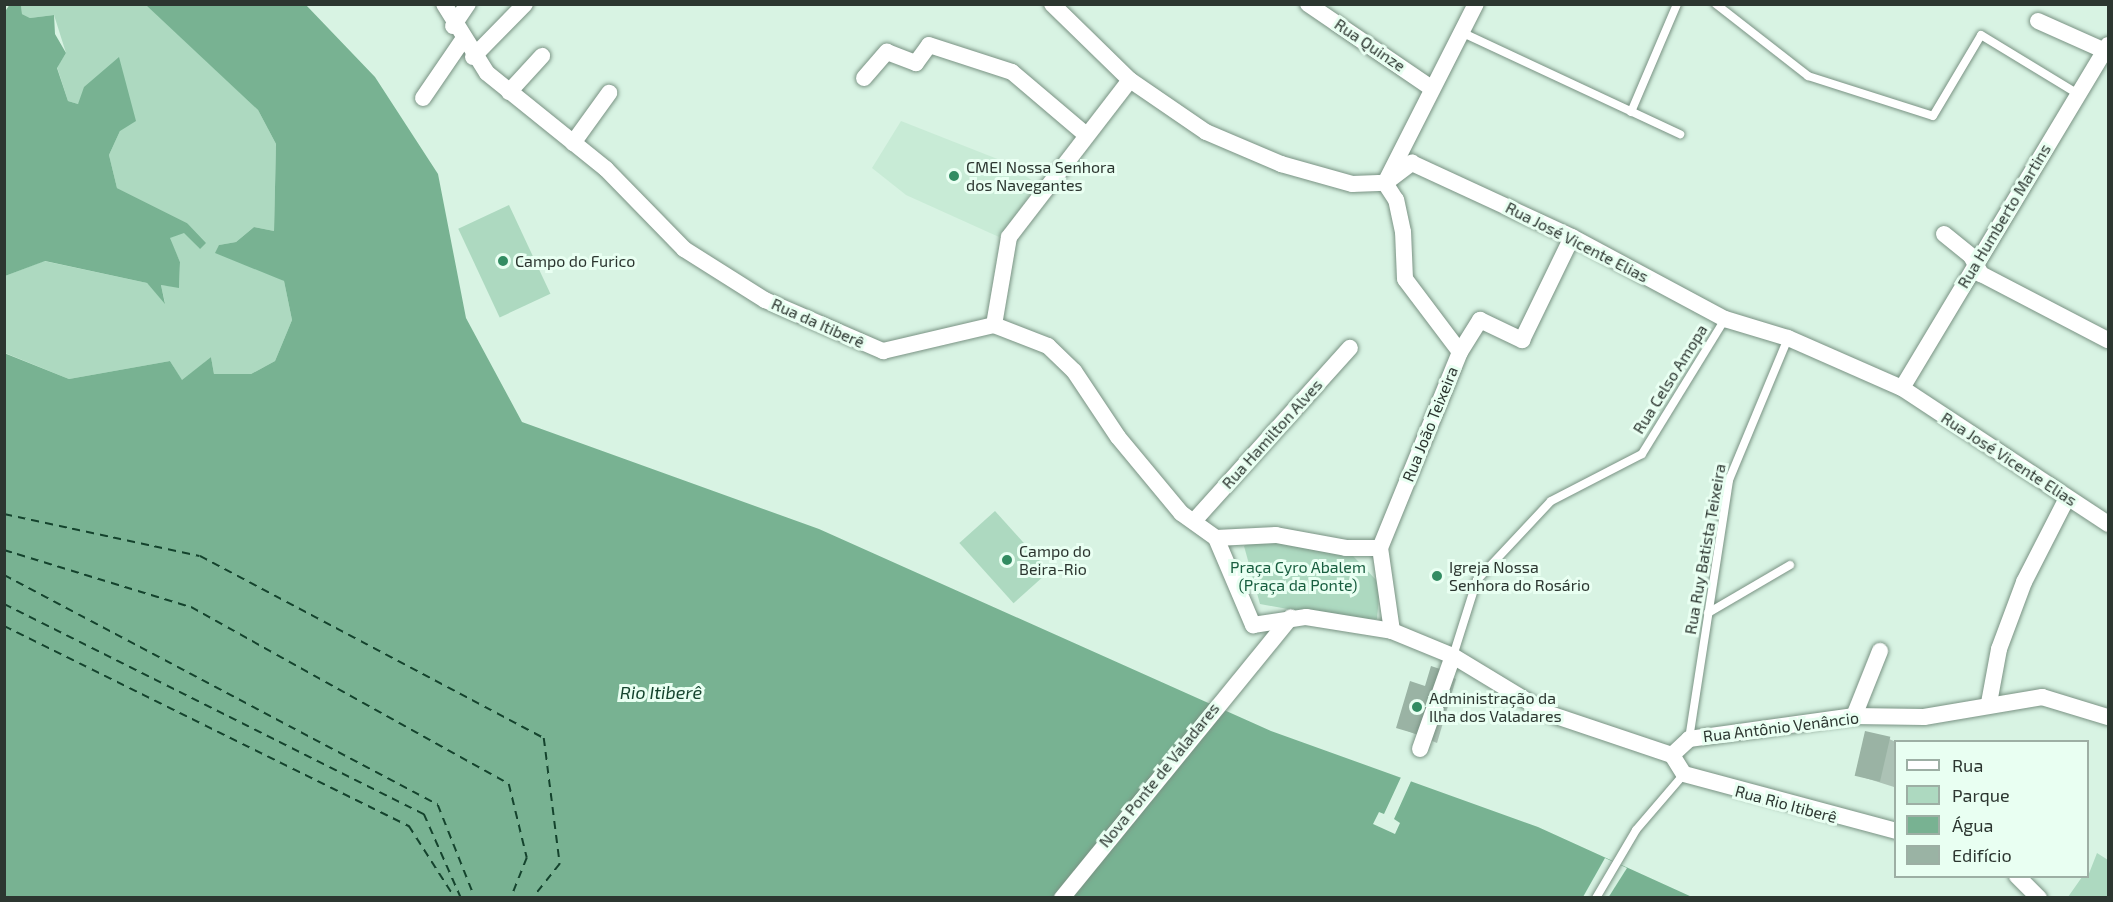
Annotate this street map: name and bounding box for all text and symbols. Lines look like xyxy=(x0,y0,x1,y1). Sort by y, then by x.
street label: Rua Quinze xyxy=(1331,14,1409,76)
street label: Rua Humberto Martins xyxy=(1953,140,2055,292)
place label: CMEI Nossa Senhora dos Navegantes xyxy=(966,157,1115,195)
marker: CMEI Nossa Senhora dos Navegantes xyxy=(947,169,961,183)
street label: Rua José Vicente Elias xyxy=(1502,198,1652,286)
place label: Campo do Furico xyxy=(515,251,635,271)
marker: Campo do Furico xyxy=(496,254,510,268)
street label: Rua da Itiberê xyxy=(769,294,867,352)
street label: Rua Celso Amopa xyxy=(1629,321,1711,437)
street label: Rua João Teixeira xyxy=(1398,363,1462,485)
street label: Rua Hamilton Alves xyxy=(1218,375,1326,493)
street label: Rua José Vicente Elias xyxy=(1937,408,2081,510)
street label: Rua Ruy Batista Teixeira xyxy=(1680,462,1730,636)
place label: Campo do Beira-Rio xyxy=(1019,541,1091,579)
marker: Campo do Beira-Rio xyxy=(1000,553,1014,567)
park label: Praça Cyro Abalem (Praça da Ponte) xyxy=(1230,557,1366,595)
place label: Igreja Nossa Senhora do Rosário xyxy=(1449,557,1590,595)
marker: Igreja Nossa Senhora do Rosário xyxy=(1430,569,1444,583)
water label: Rio Itiberê xyxy=(620,681,702,703)
place label: Administração da Ilha dos Valadares xyxy=(1429,688,1562,726)
street label: Nova Ponte de Valadares xyxy=(1095,699,1223,851)
marker: Administração da Ilha dos Valadares xyxy=(1410,700,1424,714)
street label: Rua Antônio Venâncio xyxy=(1702,708,1860,746)
legend xyxy=(1894,740,2089,878)
text: Rua xyxy=(1952,754,1983,776)
street label: Rua Rio Itiberê xyxy=(1733,781,1839,827)
text: Parque xyxy=(1952,784,2010,806)
text: Água xyxy=(1952,814,1993,836)
text: Edifício xyxy=(1952,844,2012,866)

